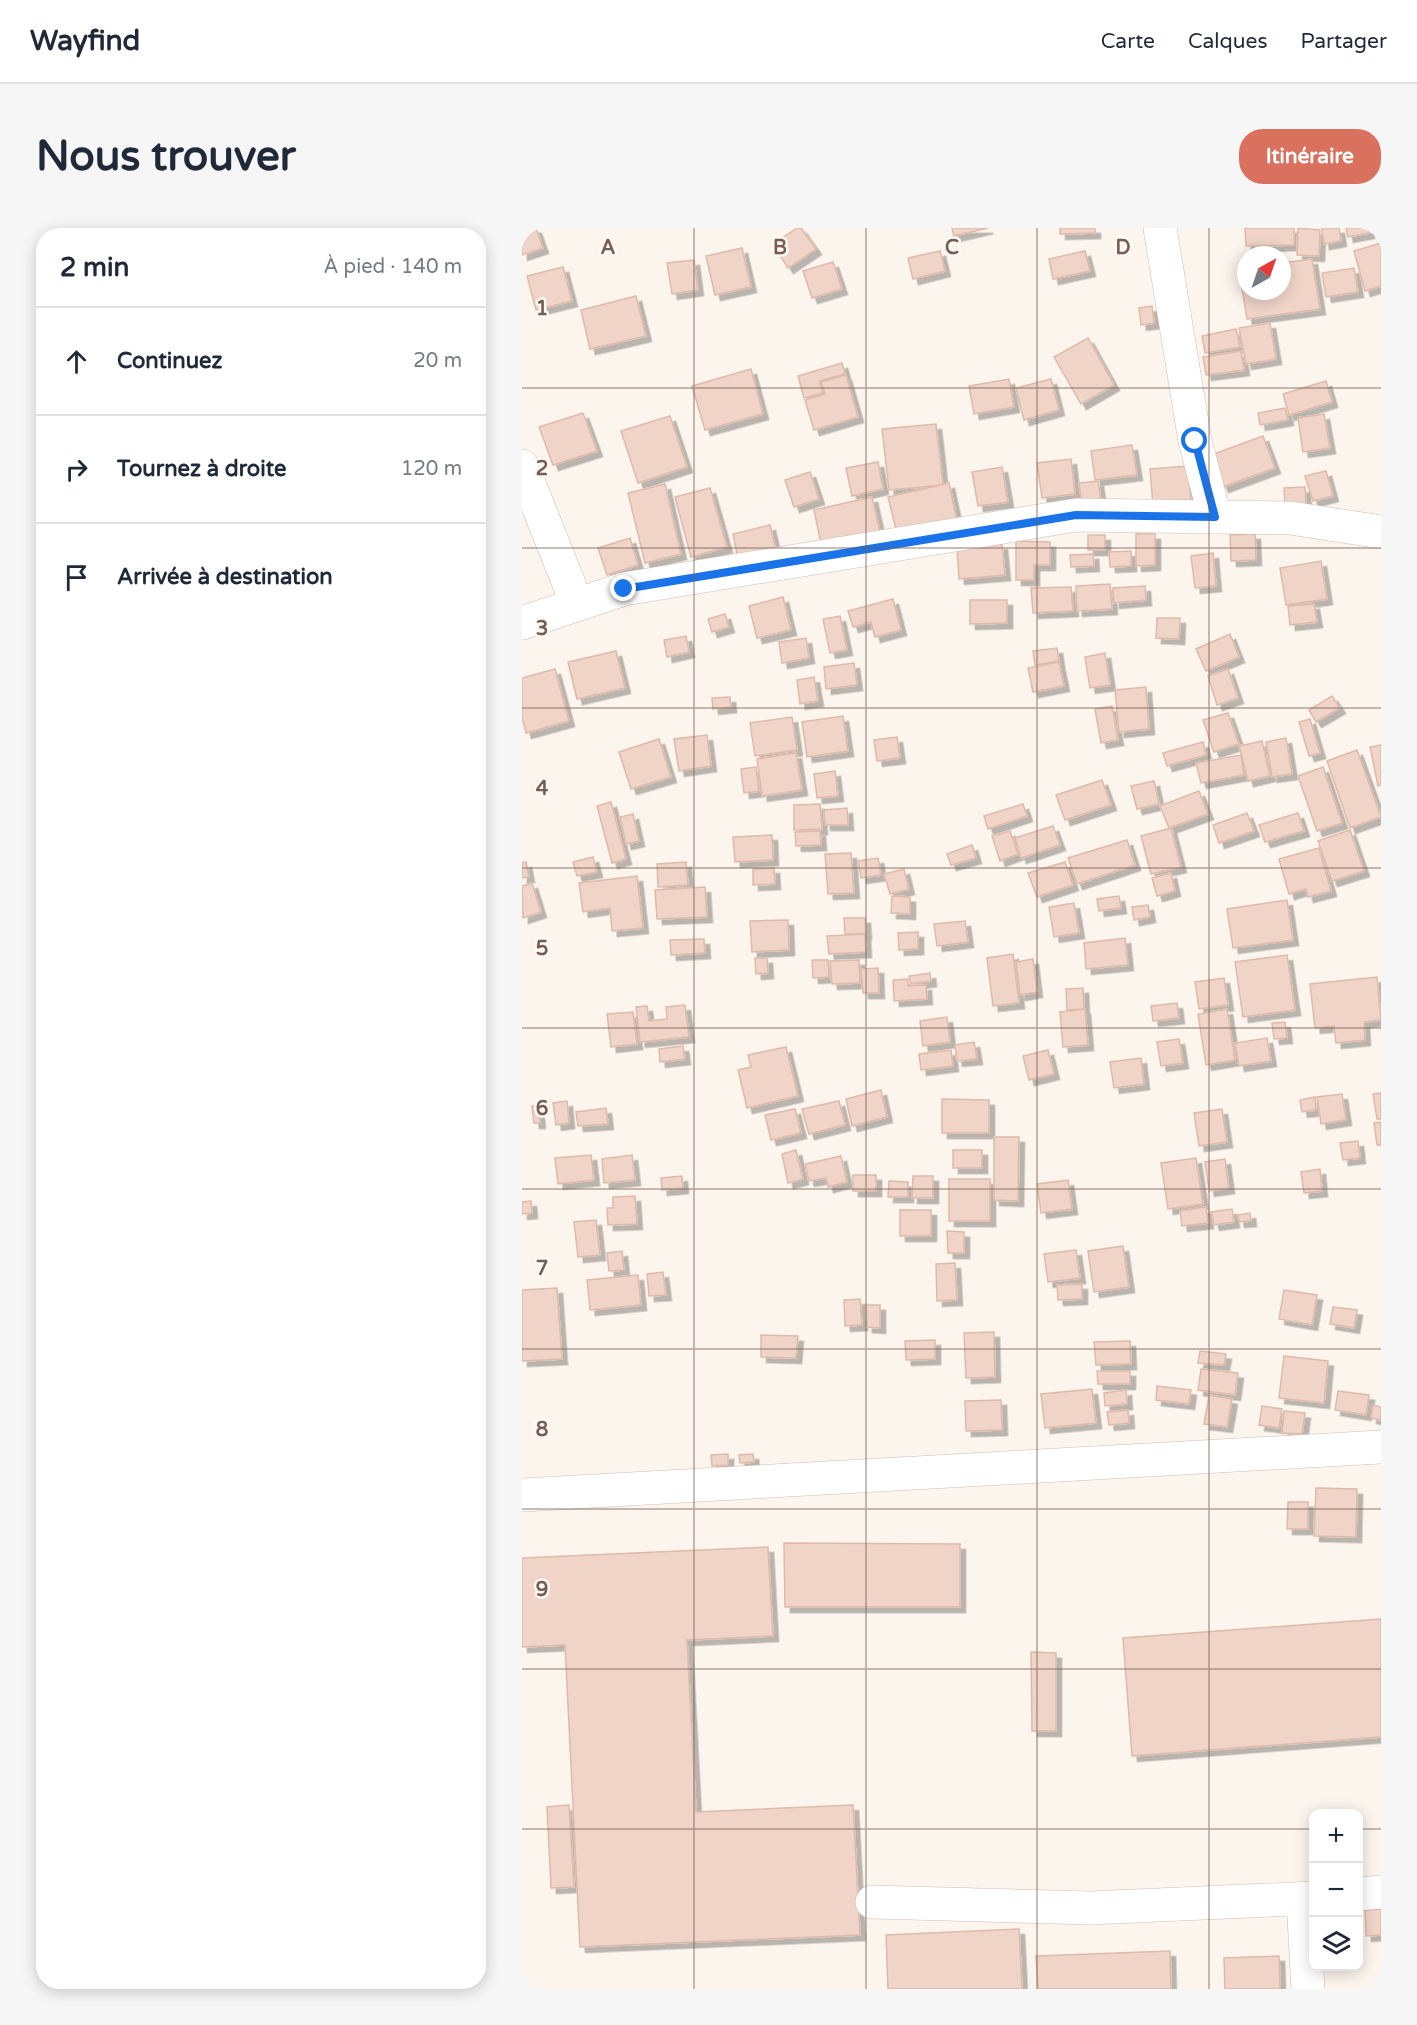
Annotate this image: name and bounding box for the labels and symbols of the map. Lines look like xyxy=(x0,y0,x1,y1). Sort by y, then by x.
text: A xyxy=(601,236,616,260)
text: B xyxy=(773,236,787,260)
text: C xyxy=(945,236,959,260)
text: D xyxy=(1115,236,1131,260)
north arrow xyxy=(1237,246,1291,300)
text: 1 xyxy=(536,297,548,321)
route start xyxy=(1181,427,1207,453)
text: 2 xyxy=(536,457,548,481)
route end xyxy=(610,575,636,601)
text: 3 xyxy=(536,617,548,641)
text: 4 xyxy=(536,777,549,801)
text: 5 xyxy=(536,937,548,961)
text: 6 xyxy=(536,1097,548,1121)
text: 7 xyxy=(536,1257,548,1281)
text: 8 xyxy=(536,1418,548,1442)
text: 9 xyxy=(536,1578,548,1602)

